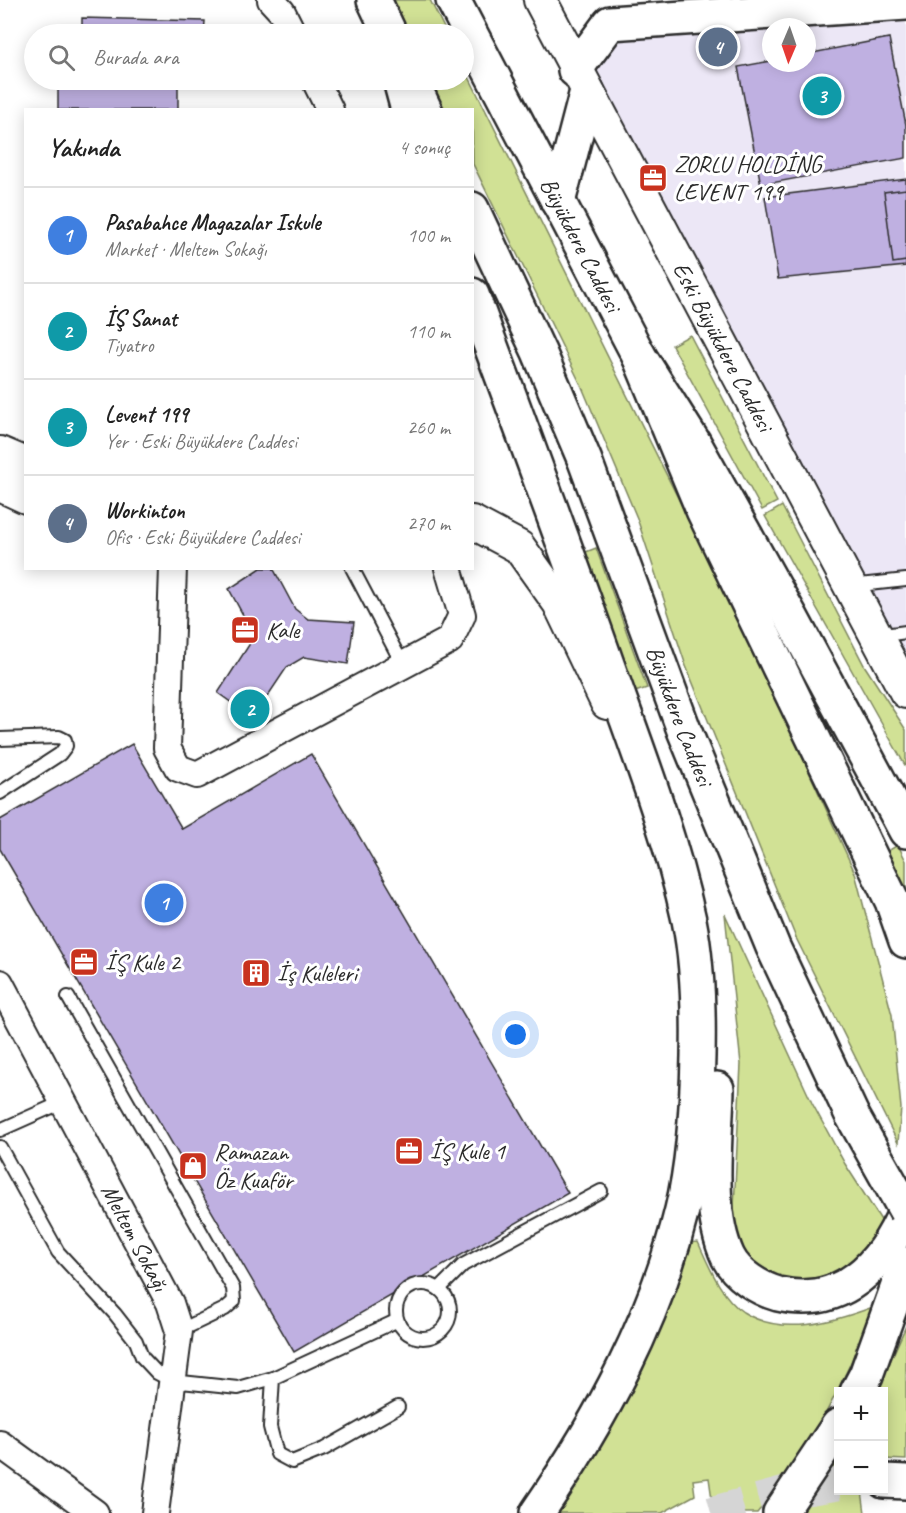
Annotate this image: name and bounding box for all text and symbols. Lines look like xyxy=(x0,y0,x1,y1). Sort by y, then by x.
north arrow xyxy=(762,18,816,72)
search box xyxy=(24,24,474,90)
pin: 4 xyxy=(698,24,738,70)
icon: search xyxy=(45,41,78,74)
text: Burada ara xyxy=(93,43,179,71)
pin: 3 xyxy=(802,74,842,118)
text: Yakında xyxy=(48,131,119,164)
text: 4 sonuç xyxy=(399,135,450,160)
place label: ZORLU HOLDİNG LEVENT 199 xyxy=(674,149,823,207)
office icon: ZORLU HOLDİNG LEVENT 199 xyxy=(637,162,669,194)
street label: Büyükdere Caddesi xyxy=(533,172,629,319)
text: Pasabahce Magazalar Iskule xyxy=(105,209,320,237)
text: 1 xyxy=(63,223,72,248)
text: 100 m xyxy=(407,223,450,248)
text: Market · Meltem Sokağı xyxy=(105,237,266,262)
street label: Eski Büyükdere Caddesi xyxy=(666,257,781,439)
text: İŞ Sanat xyxy=(105,305,177,333)
text: 2 xyxy=(63,319,72,344)
text: 110 m xyxy=(407,319,450,344)
text: Tiyatro xyxy=(105,333,154,358)
text: Levent 199 xyxy=(105,401,188,429)
text: 3 xyxy=(63,415,72,440)
text: 260 m xyxy=(407,415,450,440)
text: Yer · Eski Büyükdere Caddesi xyxy=(105,429,297,454)
text: Workinton xyxy=(105,497,185,525)
text: 4 xyxy=(63,511,72,536)
text: 270 m xyxy=(407,511,450,536)
text: Ofis · Eski Büyükdere Caddesi xyxy=(105,525,300,550)
office icon: Kale xyxy=(229,614,261,646)
place label: Kale xyxy=(266,615,302,645)
street label: Büyükdere Caddesi xyxy=(639,642,721,792)
pin: 2 xyxy=(230,686,270,732)
pin: 1 xyxy=(144,880,184,926)
office icon: İŞ Kule 2 xyxy=(68,946,100,978)
place label: İŞ Kule 2 xyxy=(105,947,182,977)
building icon: İş Kuleleri xyxy=(240,957,272,989)
place label: İş Kuleleri xyxy=(277,958,360,988)
your location xyxy=(501,1020,530,1049)
office icon: İŞ Kule 1 xyxy=(393,1135,425,1167)
place label: İŞ Kule 1 xyxy=(430,1136,506,1166)
place label: Ramazan Öz Kuaför xyxy=(214,1137,295,1195)
shop icon: Ramazan Öz Kuaför xyxy=(177,1150,209,1182)
street label: Meltem Sokağı xyxy=(94,1179,176,1297)
map controls xyxy=(834,1387,888,1495)
button: + xyxy=(834,1387,888,1441)
button: − xyxy=(834,1441,888,1495)

